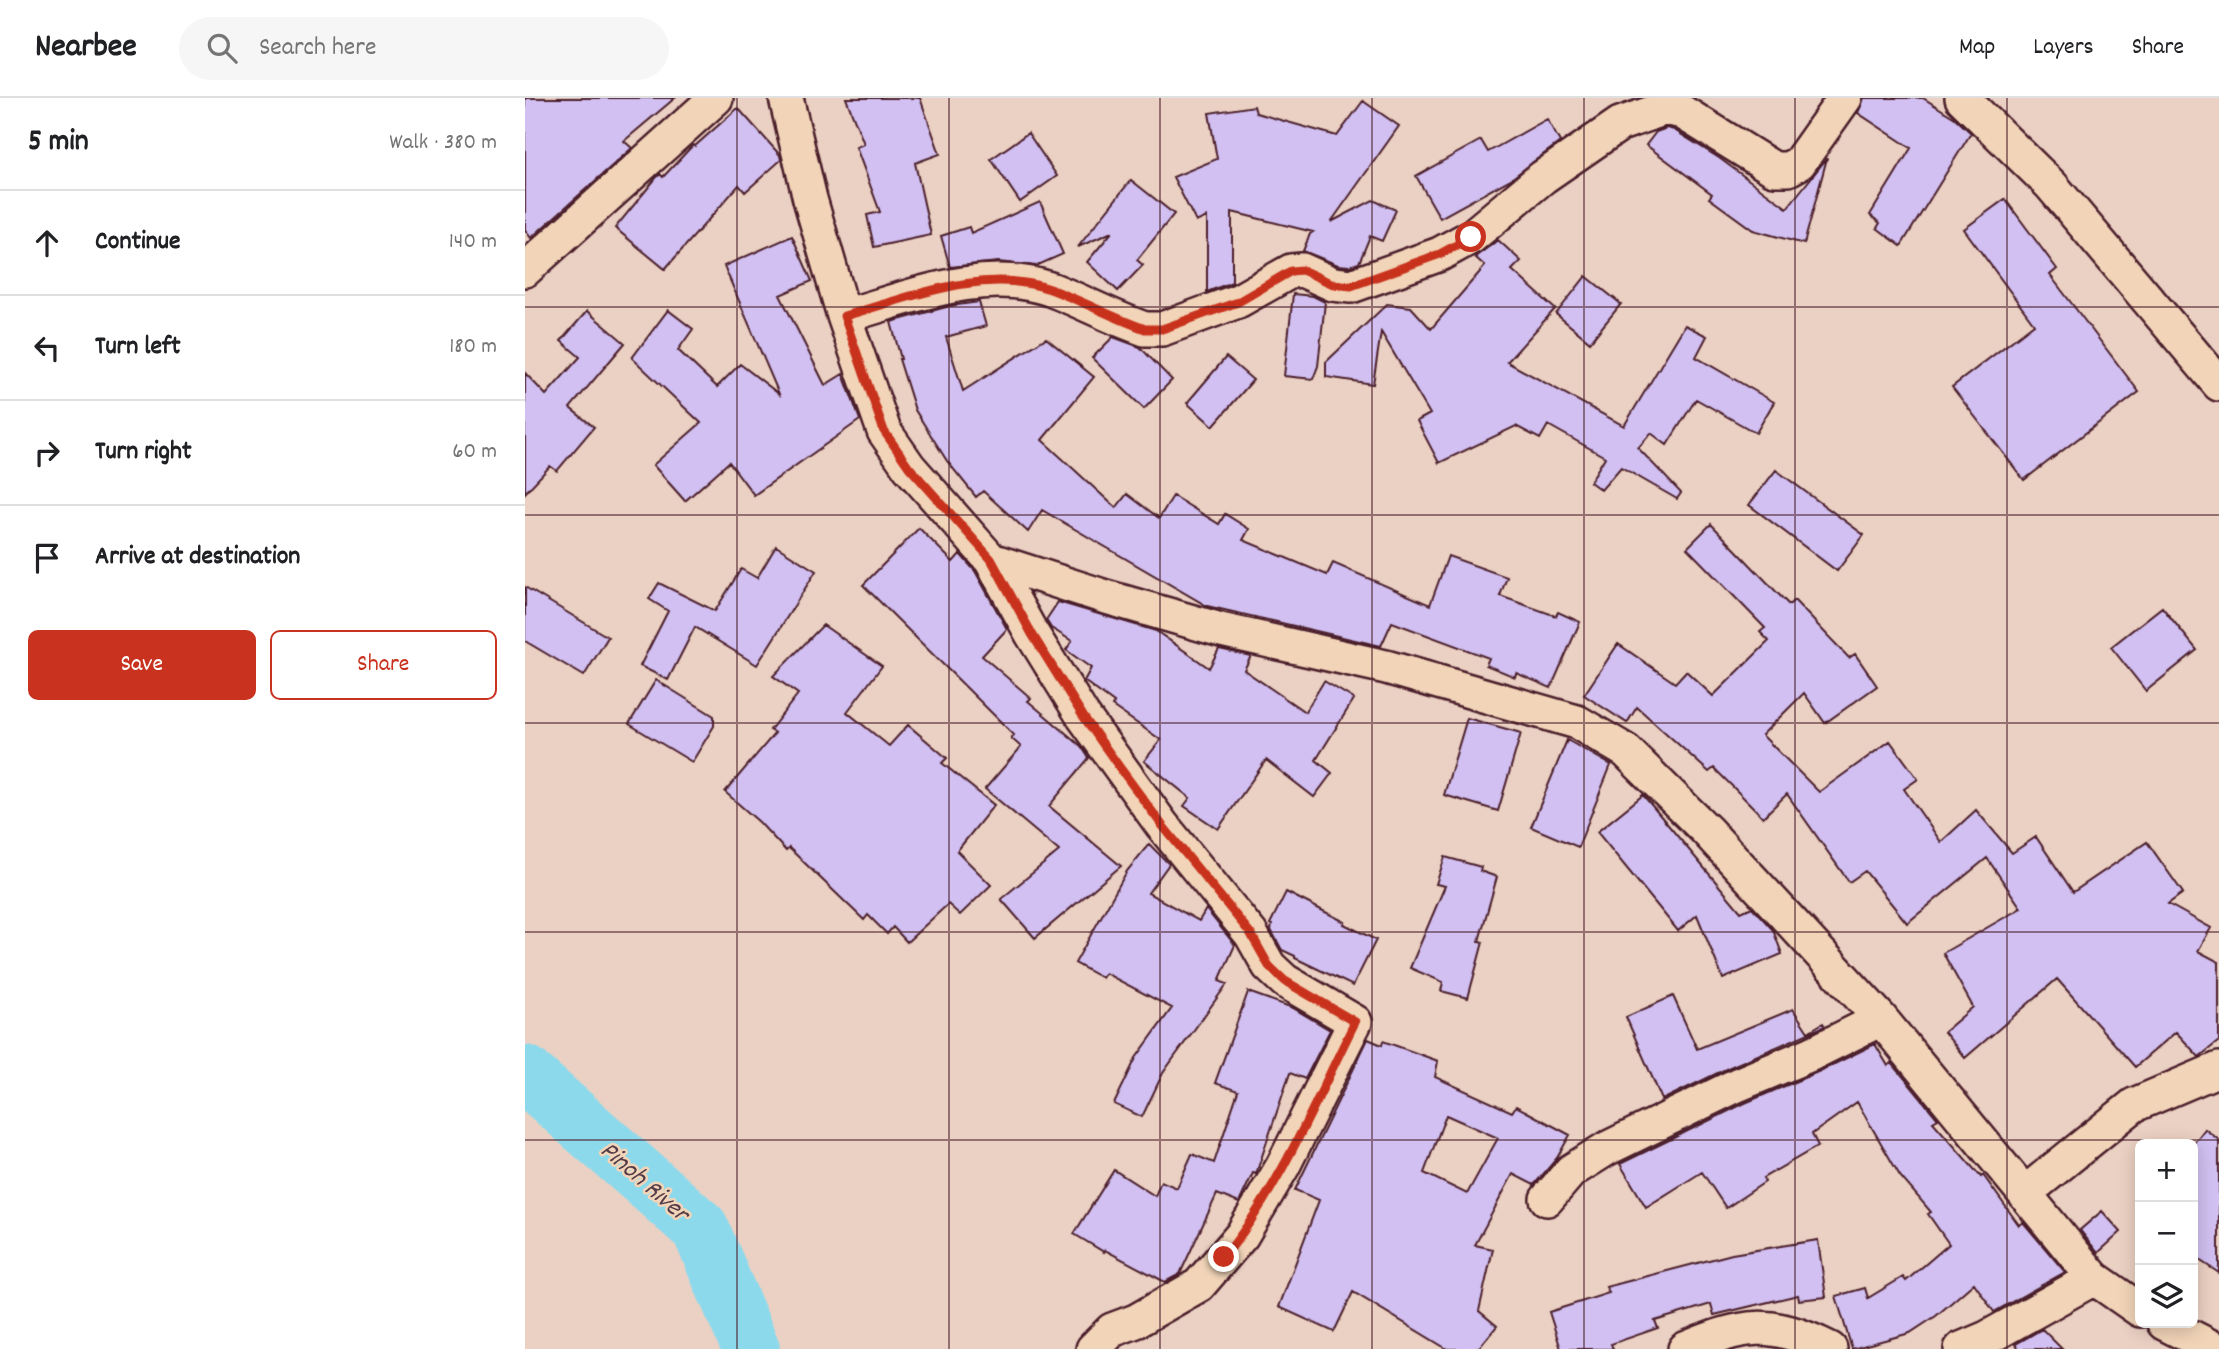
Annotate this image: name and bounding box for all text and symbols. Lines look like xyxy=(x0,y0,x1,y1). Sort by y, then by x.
search box xyxy=(179,17,669,80)
text: Nearbee xyxy=(35,25,137,72)
icon: search xyxy=(203,29,241,67)
text: Search here xyxy=(259,30,376,67)
text: Map xyxy=(1959,31,1995,65)
text: Layers xyxy=(2033,31,2094,65)
text: Share xyxy=(2132,31,2184,65)
text: 5 min xyxy=(28,122,89,165)
text: Walk · 380 m xyxy=(389,127,497,160)
route start xyxy=(1455,221,1486,252)
icon: ahead xyxy=(28,224,66,262)
text: Continue xyxy=(95,224,180,261)
text: 140 m xyxy=(449,226,497,259)
icon: left xyxy=(28,329,66,367)
text: Turn left xyxy=(95,329,181,366)
text: 180 m xyxy=(449,331,497,364)
icon: right xyxy=(28,434,66,472)
text: Turn right xyxy=(95,434,192,471)
text: 60 m xyxy=(452,436,497,469)
icon: arrive xyxy=(28,539,66,577)
text: Arrive at destination xyxy=(95,539,300,576)
button: Save xyxy=(28,630,256,700)
button: Share xyxy=(270,630,497,700)
water label: Pinoh River xyxy=(591,1133,699,1234)
map controls xyxy=(2135,1139,2198,1328)
button: + xyxy=(2135,1139,2198,1202)
button: − xyxy=(2135,1202,2198,1265)
route end xyxy=(1208,1241,1239,1272)
button: layers xyxy=(2135,1265,2198,1328)

